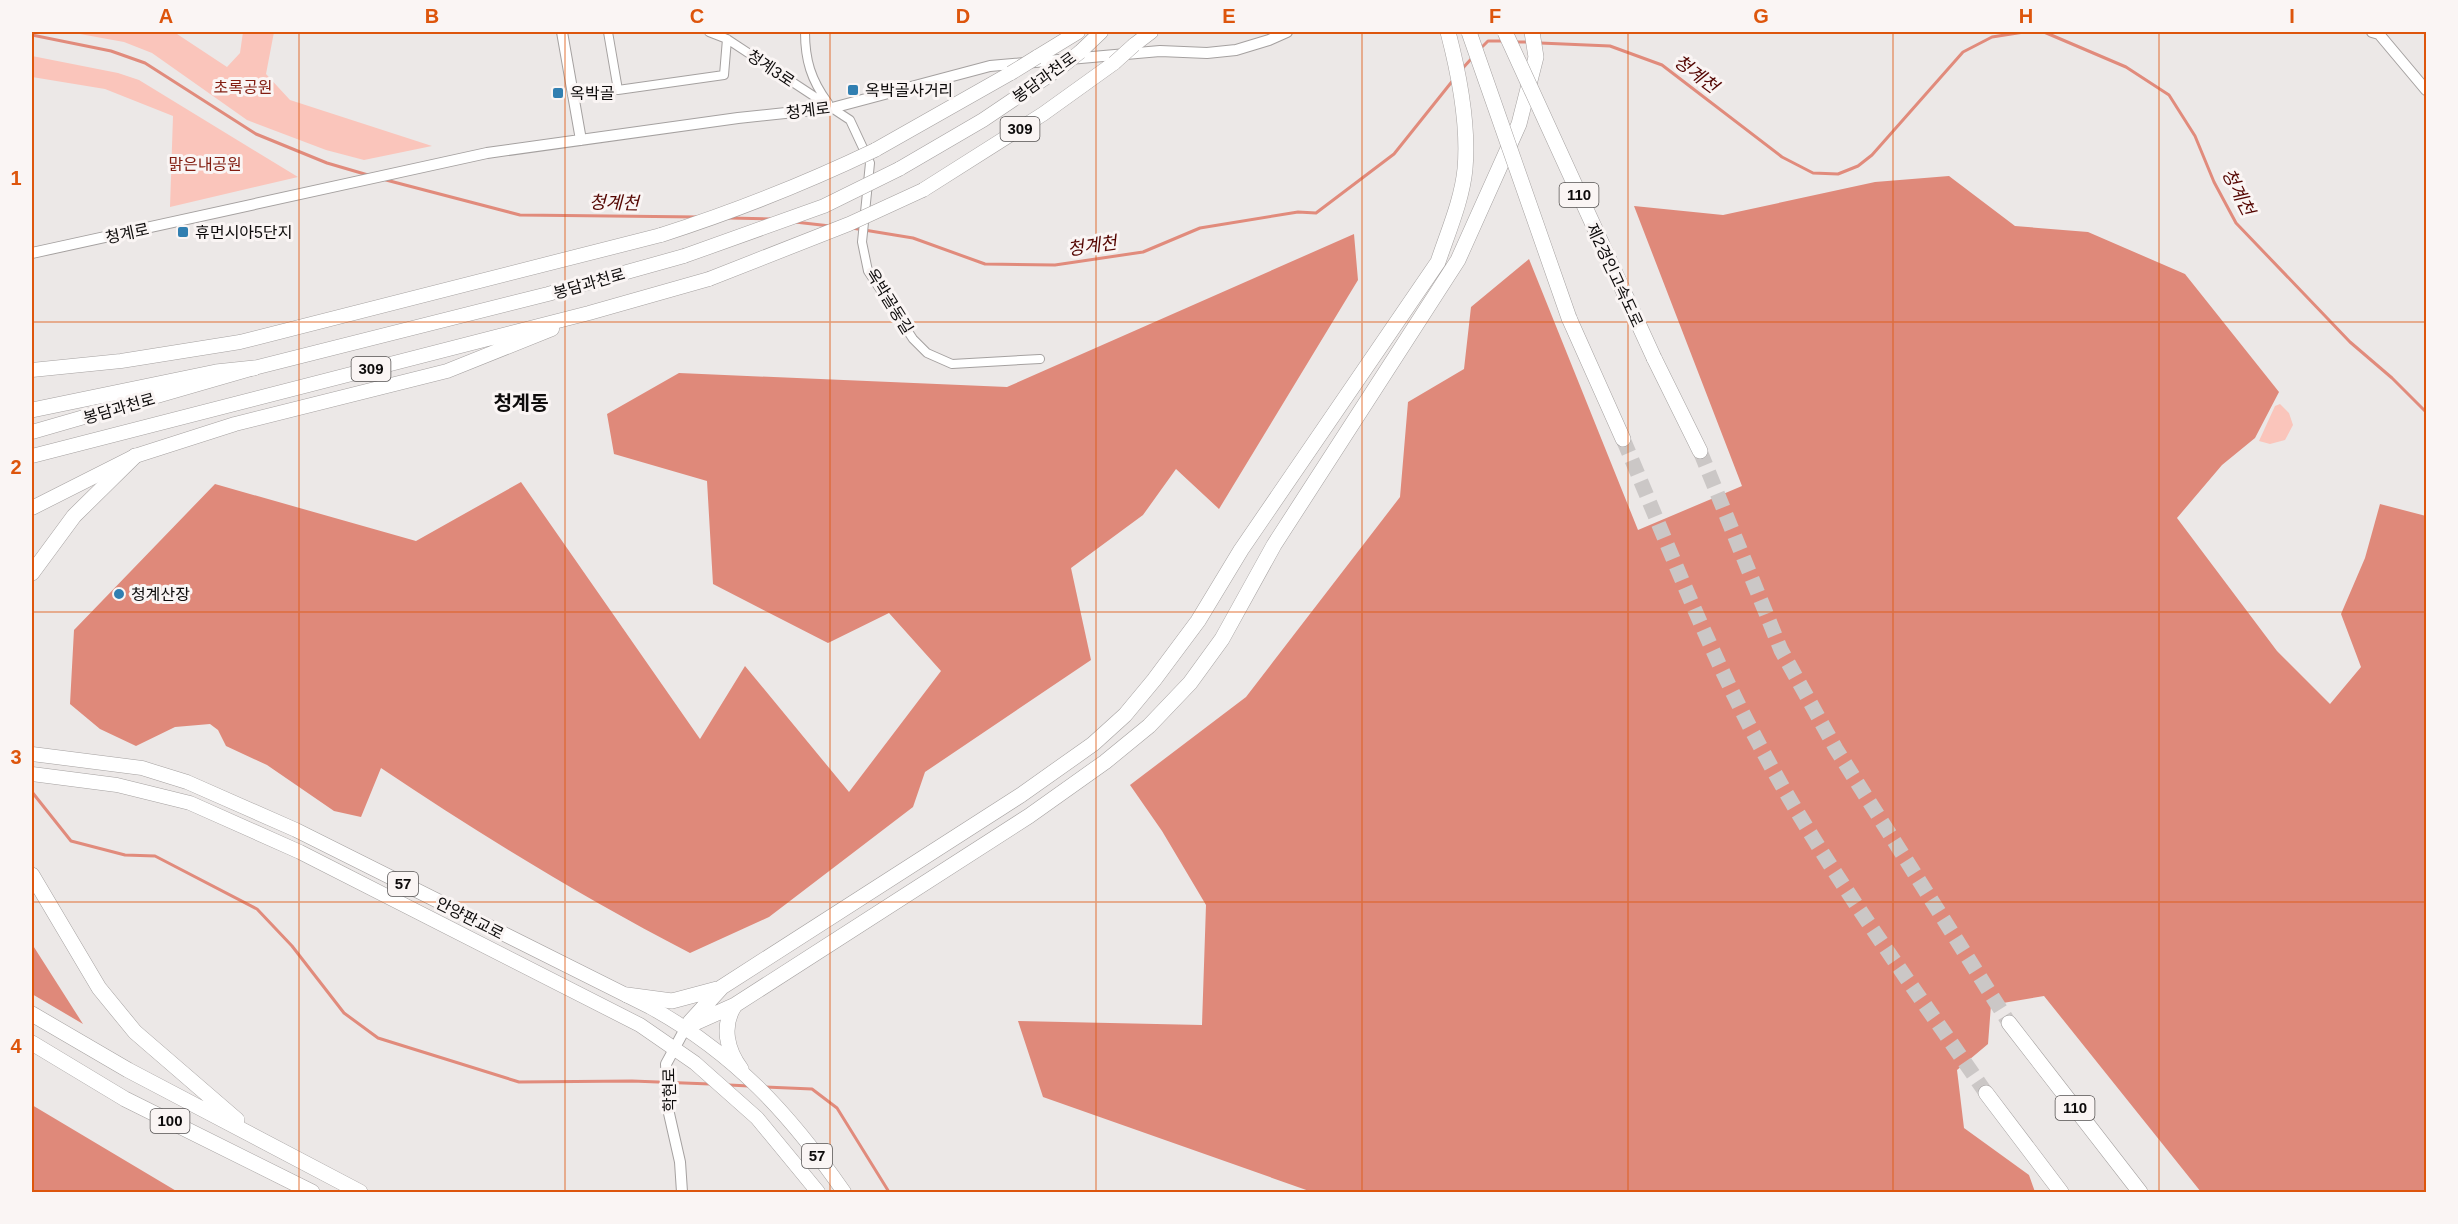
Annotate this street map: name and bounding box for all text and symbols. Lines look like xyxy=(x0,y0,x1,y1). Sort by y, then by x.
text: A xyxy=(159,5,173,27)
text: B xyxy=(425,5,439,27)
text: C xyxy=(690,5,704,27)
text: D xyxy=(956,5,970,27)
text: E xyxy=(1222,5,1236,27)
text: F xyxy=(1489,5,1501,27)
text: G xyxy=(1753,5,1769,27)
text: H xyxy=(2019,5,2033,27)
text: I xyxy=(2289,5,2295,27)
street label: 청계3로 xyxy=(744,47,798,90)
street label: 봉담과천로 xyxy=(1010,49,1079,106)
water label: 청계천 xyxy=(1670,51,1724,98)
park label: 초록공원 xyxy=(214,79,272,96)
place label: 옥박골사거리 xyxy=(865,82,953,99)
marker: 옥박골사거리 xyxy=(846,83,860,97)
place label: 옥박골 xyxy=(570,85,614,102)
marker: 옥박골 xyxy=(551,86,565,100)
street label: 청계로 xyxy=(785,99,831,122)
road number: 309 xyxy=(1000,117,1040,141)
park label: 맑은내공원 xyxy=(168,156,242,173)
water label: 청계천 xyxy=(2218,165,2259,221)
text: 1 xyxy=(10,167,22,189)
road number: 110 xyxy=(1560,183,1598,207)
water label: 청계천 xyxy=(589,193,641,213)
street label: 청계로 xyxy=(104,221,151,246)
street label: 제2경인고속도로 xyxy=(1583,221,1646,330)
place label: 휴먼시아5단지 xyxy=(195,224,292,241)
marker: 휴먼시아5단지 xyxy=(176,225,190,239)
water label: 청계천 xyxy=(1066,232,1120,259)
street label: 봉담과천로 xyxy=(551,265,627,302)
street label: 옥박골동길 xyxy=(863,266,916,337)
road number: 309 xyxy=(352,357,391,381)
street label: 봉담과천로 xyxy=(81,390,157,427)
district label: 청계동 xyxy=(493,392,549,414)
text: 2 xyxy=(10,456,22,478)
place label: 청계산장 xyxy=(131,586,190,603)
marker: 청계산장 xyxy=(112,587,126,601)
text: 3 xyxy=(10,746,22,768)
road number: 57 xyxy=(388,872,418,896)
street label: 안양판교로 xyxy=(433,894,507,943)
text: 4 xyxy=(10,1035,22,1057)
street label: 학현로 xyxy=(661,1067,678,1112)
road number: 110 xyxy=(2056,1096,2094,1120)
road number: 100 xyxy=(150,1109,190,1133)
road number: 57 xyxy=(802,1144,832,1168)

